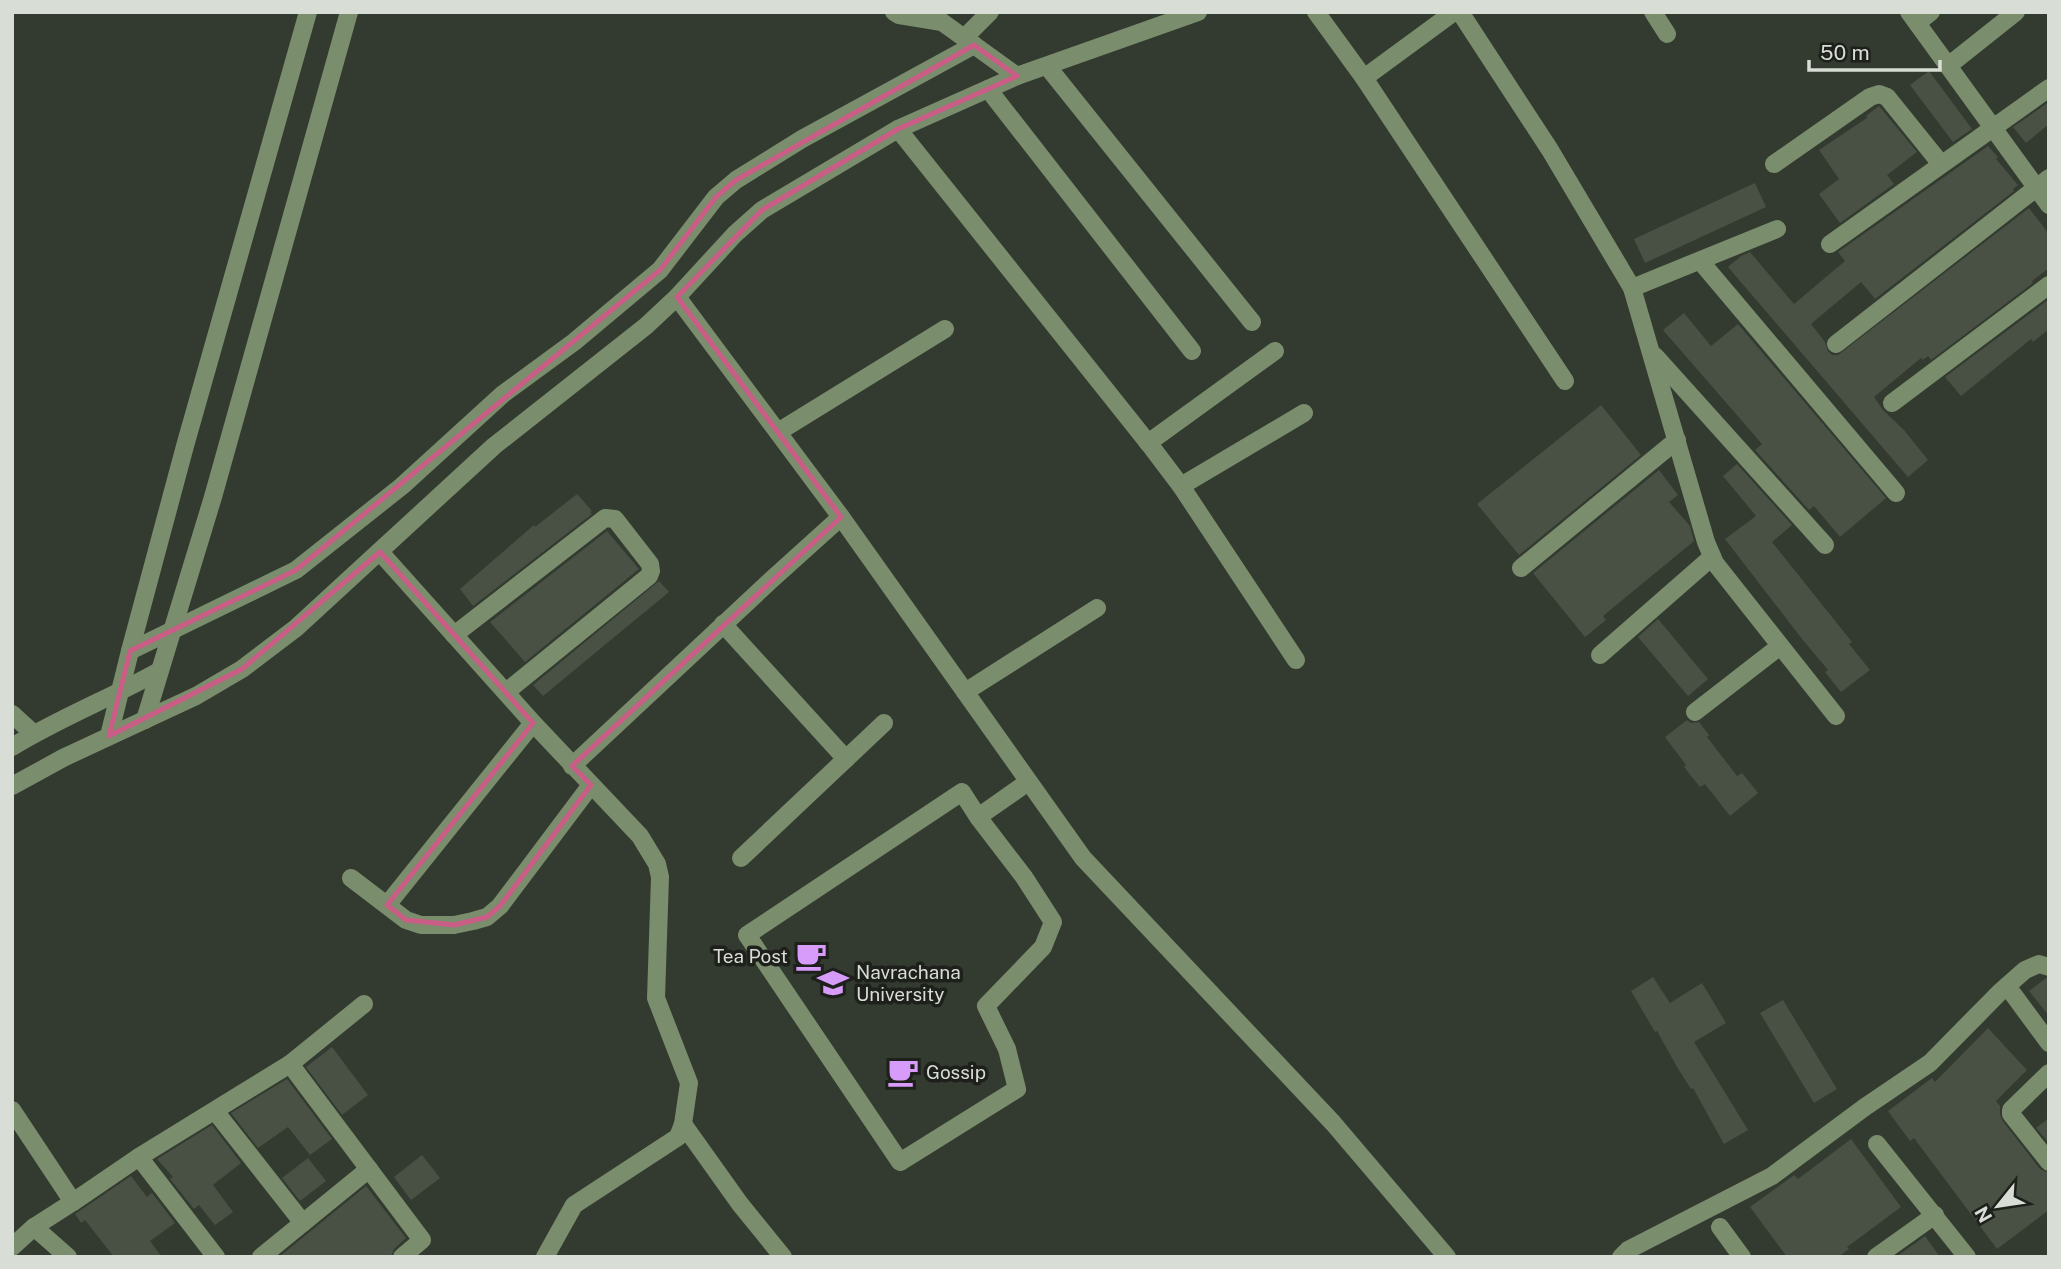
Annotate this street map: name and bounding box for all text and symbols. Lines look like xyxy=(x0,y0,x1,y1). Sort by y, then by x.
scale bar xyxy=(1809,28,1940,72)
text: 50 m xyxy=(1820,40,1870,65)
cafe icon: Tea Post xyxy=(794,939,828,973)
place label: Tea Post xyxy=(713,945,788,967)
place label: Navrachana University xyxy=(856,961,961,1005)
school or university icon: Navrachana University xyxy=(816,966,850,1000)
cafe icon: Gossip xyxy=(886,1055,920,1089)
place label: Gossip xyxy=(926,1061,986,1083)
north arrow xyxy=(1963,1171,2033,1241)
text: N xyxy=(1970,1203,1997,1226)

